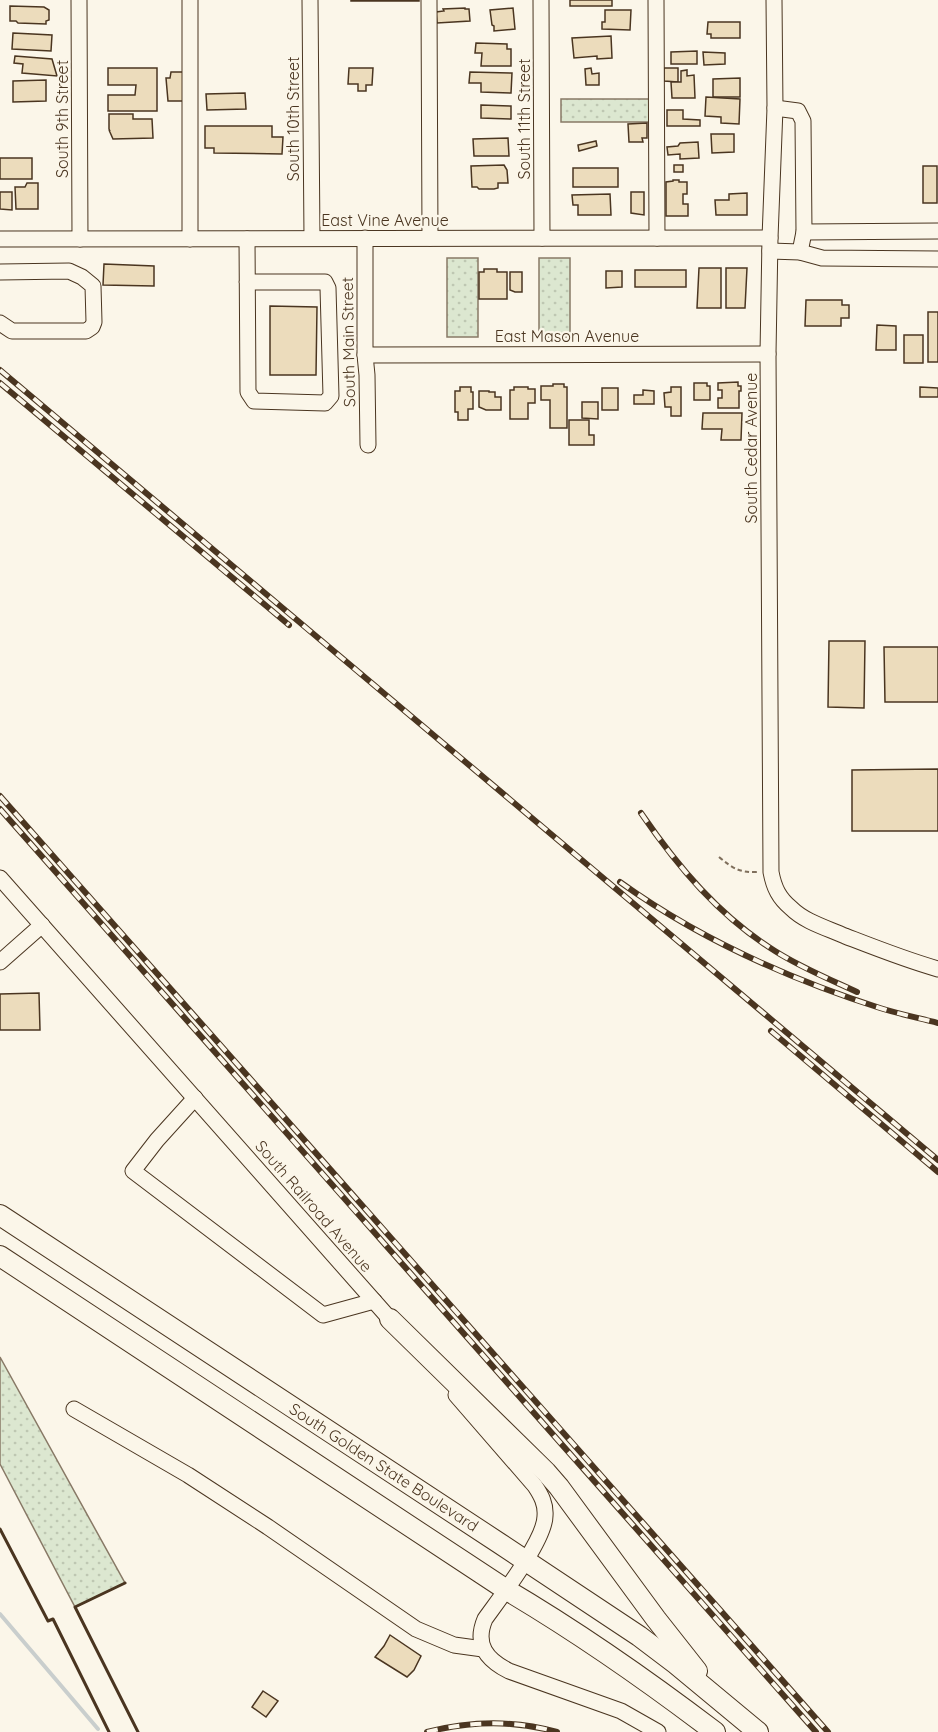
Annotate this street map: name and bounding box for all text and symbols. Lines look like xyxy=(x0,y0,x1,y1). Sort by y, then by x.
street label: South 10th Street xyxy=(283,57,303,181)
street label: South 11th Street xyxy=(514,58,534,180)
street label: South 9th Street xyxy=(52,60,72,178)
street label: East Vine Avenue xyxy=(321,210,449,230)
street label: South Main Street xyxy=(337,277,359,407)
street label: East Mason Avenue xyxy=(495,326,639,346)
street label: South Cedar Avenue xyxy=(741,373,761,523)
street label: South Railroad Avenue xyxy=(251,1136,377,1276)
street label: South Golden State Boulevard xyxy=(286,1398,482,1536)

